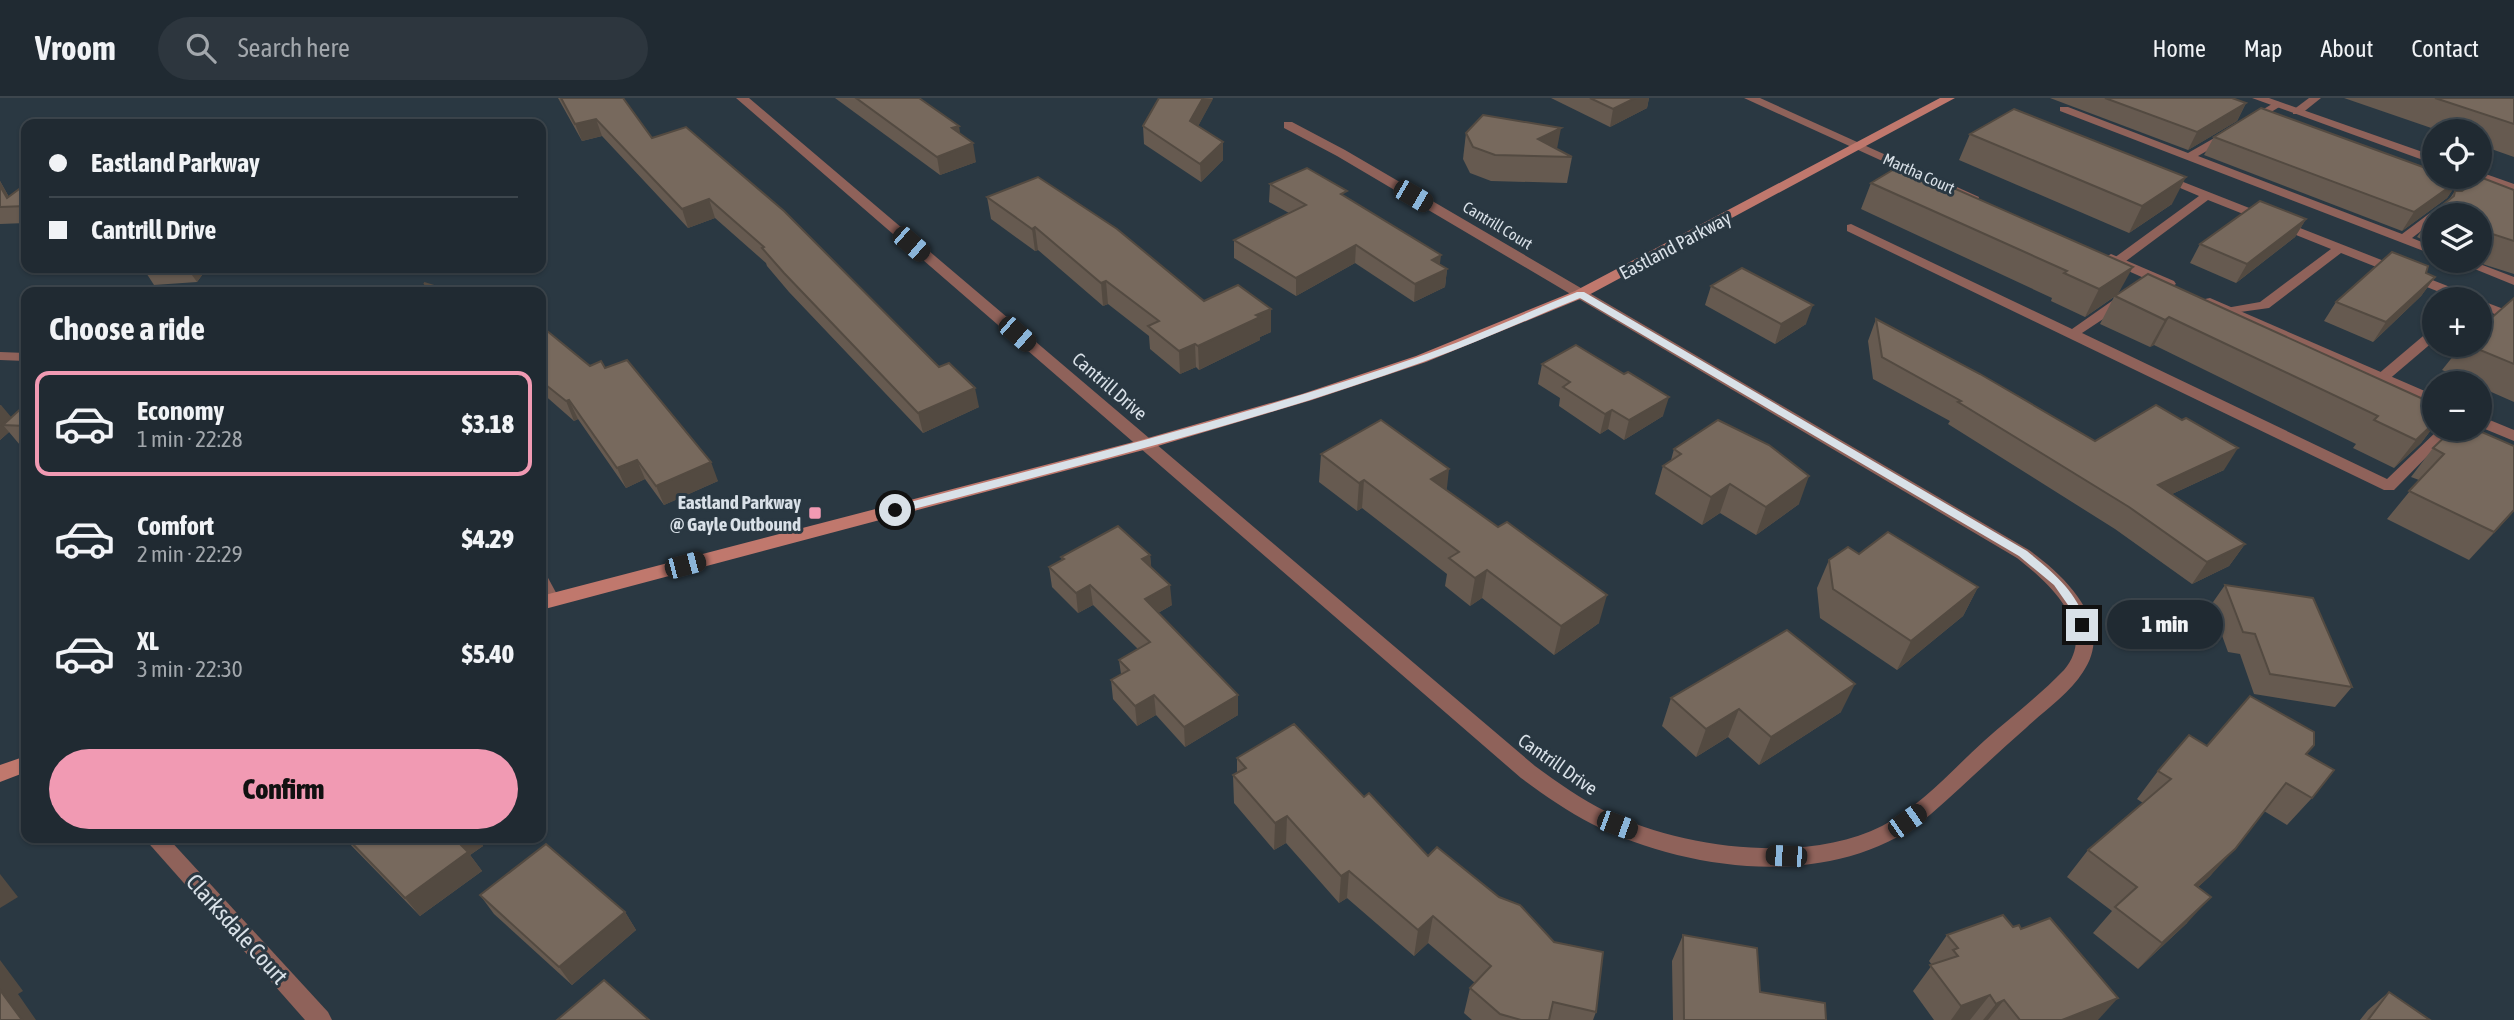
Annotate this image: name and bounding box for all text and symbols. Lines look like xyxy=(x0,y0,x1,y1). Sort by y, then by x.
search box xyxy=(158,17,648,80)
text: Vroom xyxy=(35,29,116,67)
icon: search xyxy=(182,29,220,67)
text: Search here xyxy=(238,33,350,63)
text: Home xyxy=(2152,35,2206,62)
text: Map xyxy=(2244,35,2282,62)
text: About xyxy=(2320,35,2373,62)
text: Contact xyxy=(2411,35,2479,62)
map controls xyxy=(2422,119,2492,441)
button: locate xyxy=(2422,119,2492,189)
text: Eastland Parkway xyxy=(91,148,260,178)
street label: Martha Court xyxy=(1880,149,1958,197)
car xyxy=(1390,176,1437,216)
street label: Cantrill Court xyxy=(1460,197,1536,253)
button: layers xyxy=(2422,203,2492,273)
street label: Eastland Parkway xyxy=(1615,206,1735,284)
text: Cantrill Drive xyxy=(91,215,216,245)
car xyxy=(889,222,934,266)
button: + xyxy=(2422,287,2492,357)
text: Choose a ride xyxy=(49,310,205,347)
car xyxy=(995,312,1040,356)
street label: Cantrill Drive xyxy=(1068,348,1152,424)
button: − xyxy=(2422,371,2492,441)
icon: car xyxy=(53,392,116,455)
text: Economy xyxy=(137,396,224,426)
text: $3.18 xyxy=(462,409,514,439)
text: 1 min · 22:28 xyxy=(137,426,243,452)
place label: Eastland Parkway @ Gayle Outbound xyxy=(670,491,801,535)
route start xyxy=(879,494,911,526)
marker: Eastland Parkway @ Gayle Outbound xyxy=(807,505,823,521)
icon: car xyxy=(53,507,116,570)
text: Comfort xyxy=(137,511,214,541)
text: $4.29 xyxy=(462,524,514,554)
text: 2 min · 22:29 xyxy=(137,541,243,567)
car xyxy=(662,549,709,581)
callout: 1 min xyxy=(2106,601,2222,650)
route end xyxy=(2066,609,2098,641)
text: 1 min xyxy=(2142,611,2188,637)
icon: car xyxy=(53,622,116,685)
text: XL xyxy=(137,626,159,656)
text: $5.40 xyxy=(462,639,514,669)
text: 3 min · 22:30 xyxy=(137,656,243,682)
street label: Cantrill Drive xyxy=(1514,729,1602,799)
button: Confirm xyxy=(49,749,518,829)
car xyxy=(1884,800,1931,842)
car xyxy=(1594,808,1641,842)
car xyxy=(1765,844,1808,868)
street label: Clarksdale Court xyxy=(181,869,293,989)

